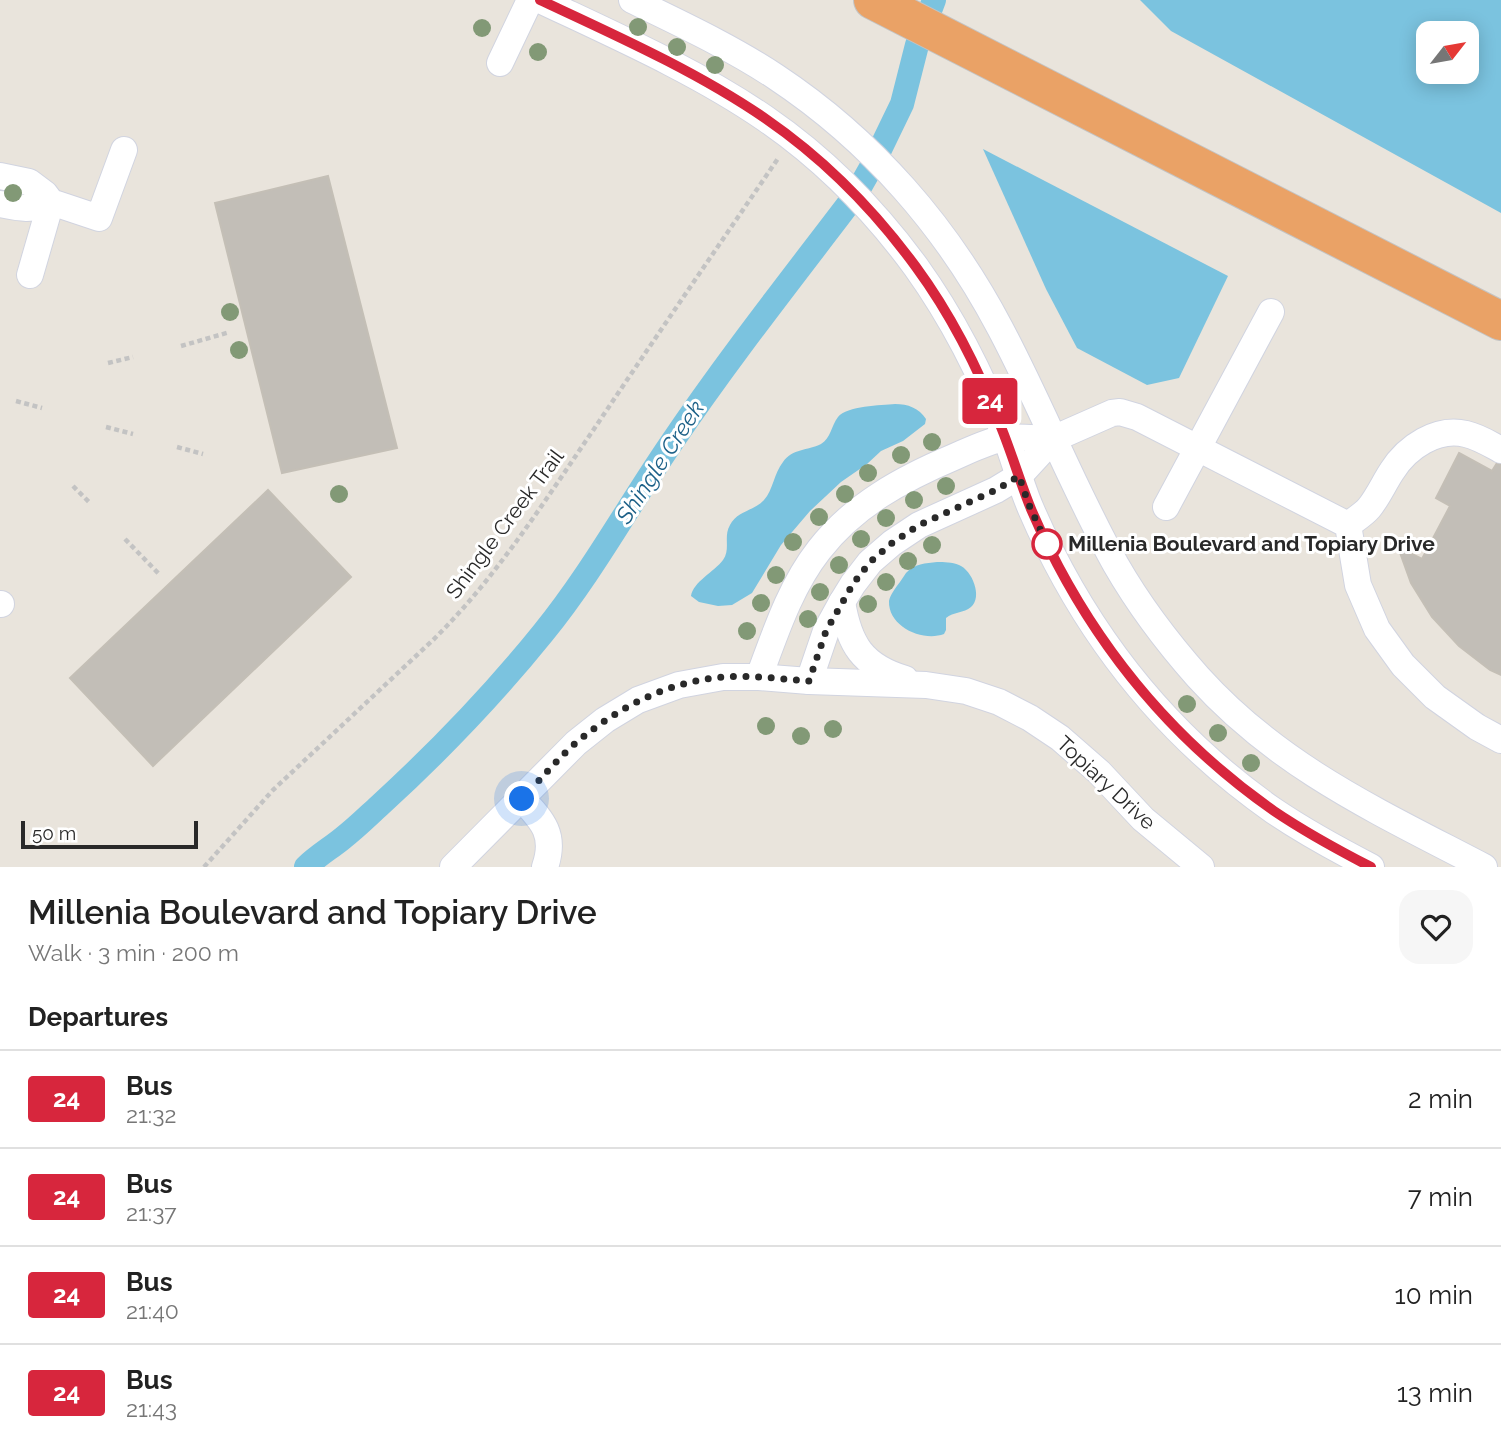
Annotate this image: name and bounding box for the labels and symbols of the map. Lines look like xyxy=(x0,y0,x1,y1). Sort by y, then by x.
north arrow xyxy=(1416,21,1479,84)
line badge: 24 xyxy=(958,378,1021,424)
water label: Shingle Creek xyxy=(609,395,709,529)
street label: Shingle Creek Trail xyxy=(440,444,569,603)
marker: Millenia Boulevard and Topiary Drive xyxy=(1032,529,1062,559)
place label: Millenia Boulevard and Topiary Drive xyxy=(1068,531,1435,556)
street label: Topiary Drive xyxy=(1052,731,1161,835)
your location xyxy=(504,781,539,816)
scale bar xyxy=(21,818,198,850)

